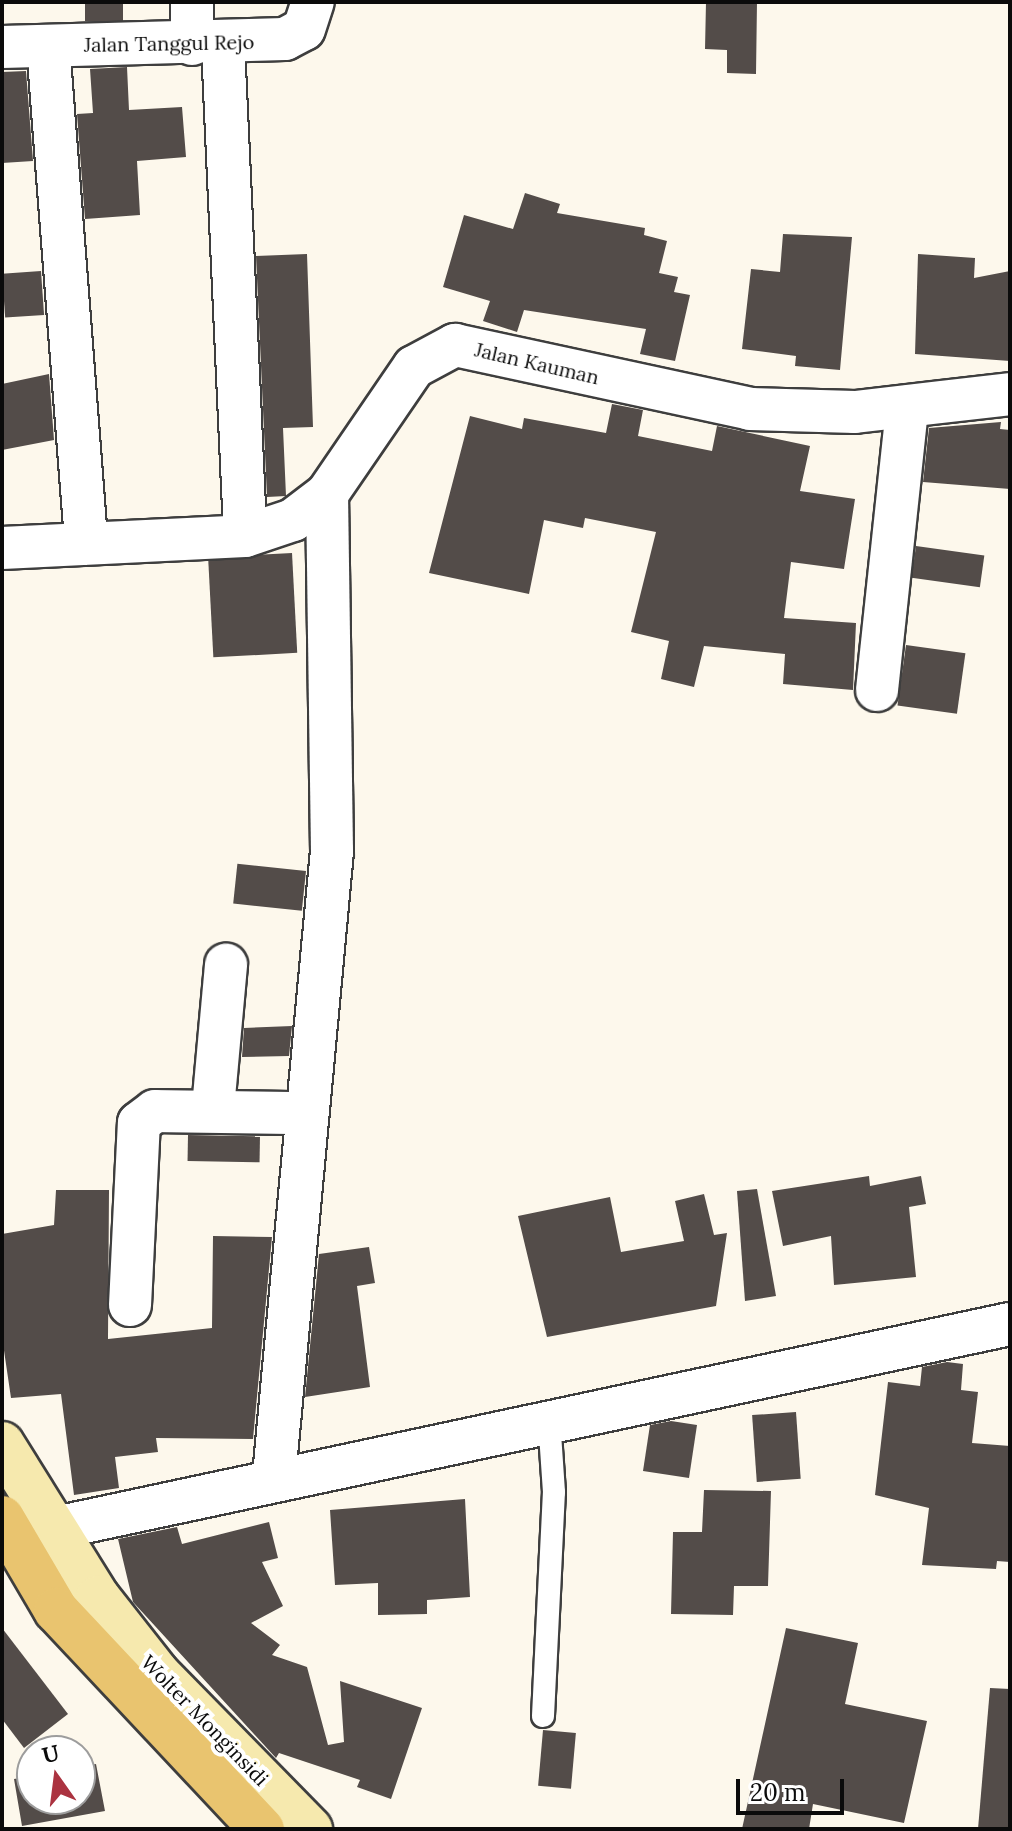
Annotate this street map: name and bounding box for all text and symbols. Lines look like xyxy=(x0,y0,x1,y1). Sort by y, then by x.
street label: Jalan Tanggul Rejo xyxy=(84,30,254,56)
street label: Jalan Kauman xyxy=(473,337,601,389)
street label: Wolter Monginsidi xyxy=(136,1650,274,1790)
north arrow xyxy=(16,1735,96,1815)
text: U xyxy=(39,1738,62,1769)
scale bar xyxy=(740,1763,848,1813)
text: 20 m xyxy=(750,1777,806,1808)

